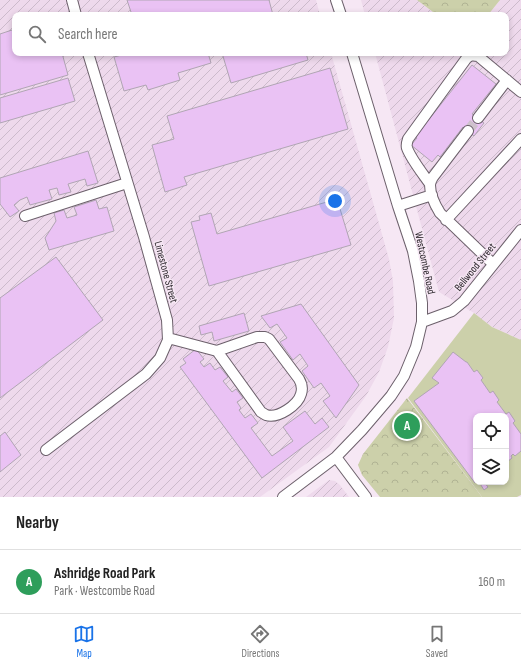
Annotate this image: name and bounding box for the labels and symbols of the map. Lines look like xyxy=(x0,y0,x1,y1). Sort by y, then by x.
your location xyxy=(325,191,345,211)
street label: Westcombe Road xyxy=(412,231,438,296)
street label: Limestone Street xyxy=(152,240,181,305)
street label: Bellwood Street xyxy=(452,240,499,294)
pin: A xyxy=(394,411,420,441)

